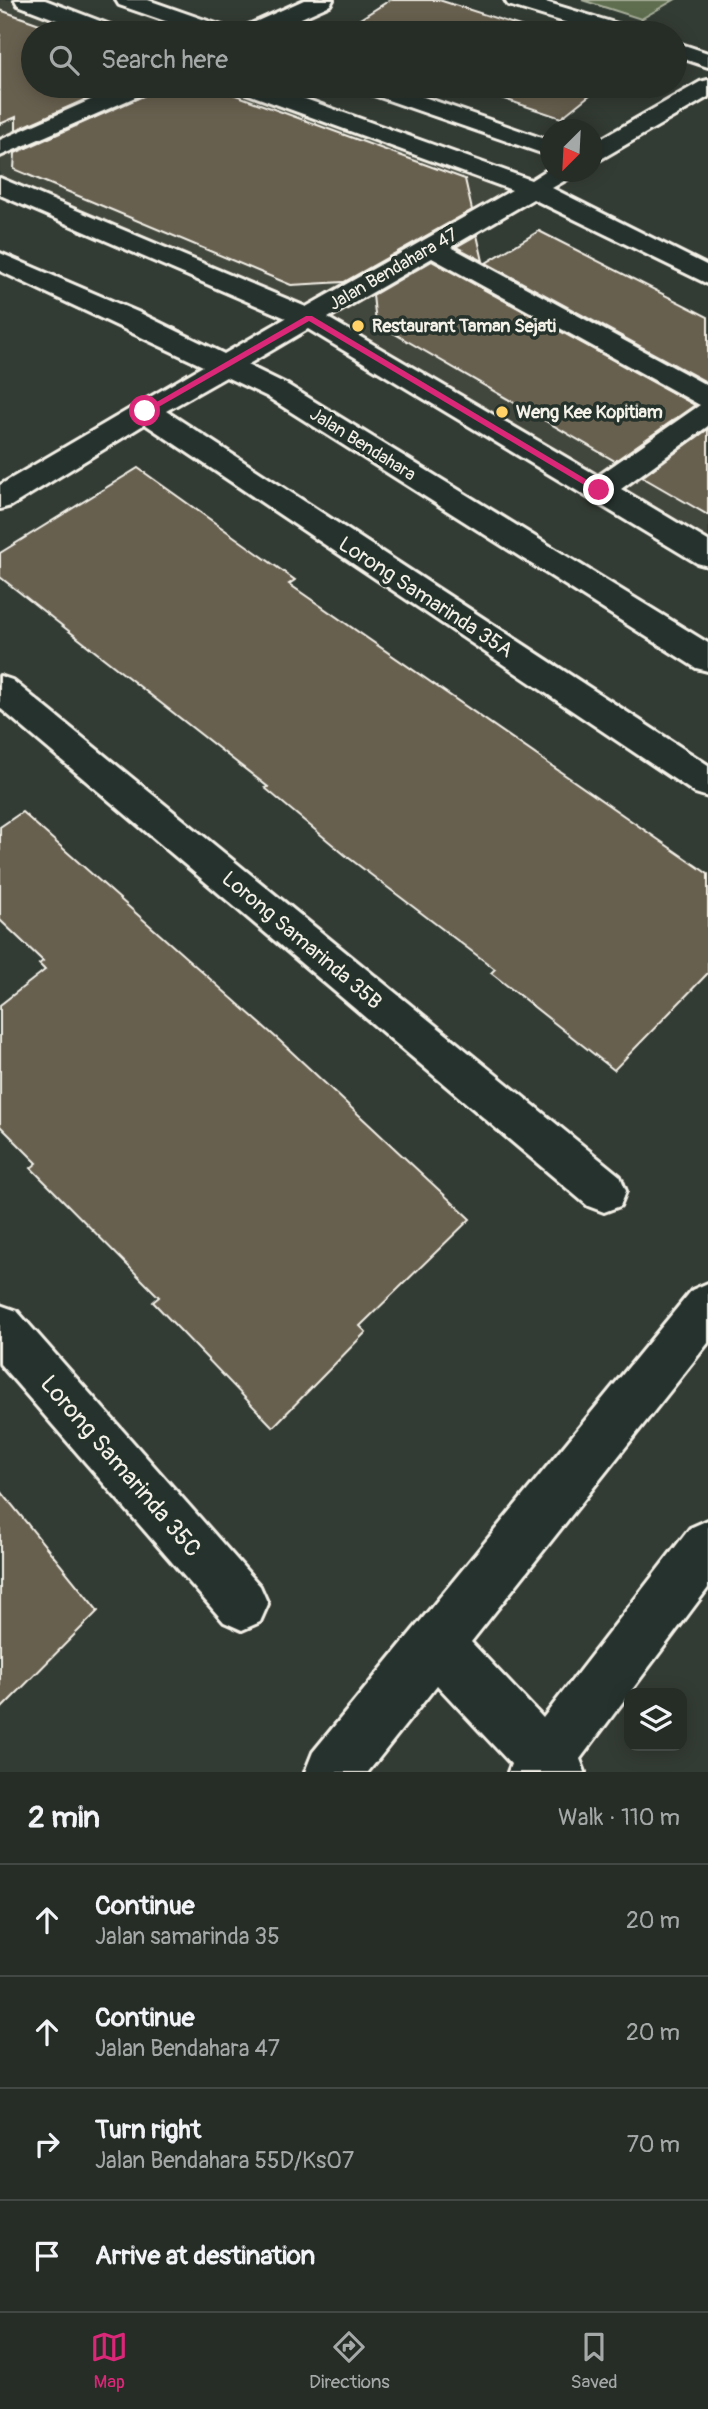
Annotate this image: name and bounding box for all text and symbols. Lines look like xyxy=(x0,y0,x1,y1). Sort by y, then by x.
search box xyxy=(21,21,687,98)
icon: search xyxy=(45,41,83,79)
text: Search here xyxy=(101,44,228,76)
north arrow xyxy=(540,119,603,182)
street label: Jalan Bendahara 47 xyxy=(325,223,462,316)
place label: Restaurant Taman Sejati xyxy=(372,315,556,338)
marker: Restaurant Taman Sejati xyxy=(350,318,366,334)
route start xyxy=(129,395,160,426)
place label: Weng Kee Kopitiam xyxy=(516,401,663,424)
street label: Jalan Bendahara xyxy=(305,403,420,486)
marker: Weng Kee Kopitiam xyxy=(494,404,510,420)
route end xyxy=(583,474,614,505)
street label: Lorong Samarinda 35A xyxy=(333,531,518,664)
street label: Lorong Samarinda 35B xyxy=(216,865,387,1015)
street label: Lorong Samarinda 35C xyxy=(34,1370,207,1563)
map controls xyxy=(624,1688,687,1751)
button: layers xyxy=(624,1688,687,1751)
text: 2 min xyxy=(28,1799,100,1836)
text: Walk · 110 m xyxy=(558,1803,680,1832)
text: Continue xyxy=(95,1890,195,1922)
icon: ahead xyxy=(28,1901,66,1939)
text: 20 m xyxy=(626,1906,680,1935)
text: Jalan samarinda 35 xyxy=(95,1922,280,1951)
text: Continue xyxy=(95,2002,195,2034)
icon: ahead xyxy=(28,2013,66,2051)
text: 20 m xyxy=(626,2018,680,2047)
text: Jalan Bendahara 47 xyxy=(95,2034,280,2063)
text: Turn right xyxy=(95,2114,201,2146)
icon: right xyxy=(28,2125,66,2163)
text: 70 m xyxy=(627,2130,680,2159)
text: Jalan Bendahara 55D/Ks07 xyxy=(95,2146,354,2175)
icon: arrive xyxy=(28,2237,66,2275)
text: Arrive at destination xyxy=(95,2240,315,2272)
tab: Map xyxy=(90,2328,128,2394)
tab: Directions xyxy=(309,2328,390,2394)
tab: Saved xyxy=(570,2328,618,2394)

